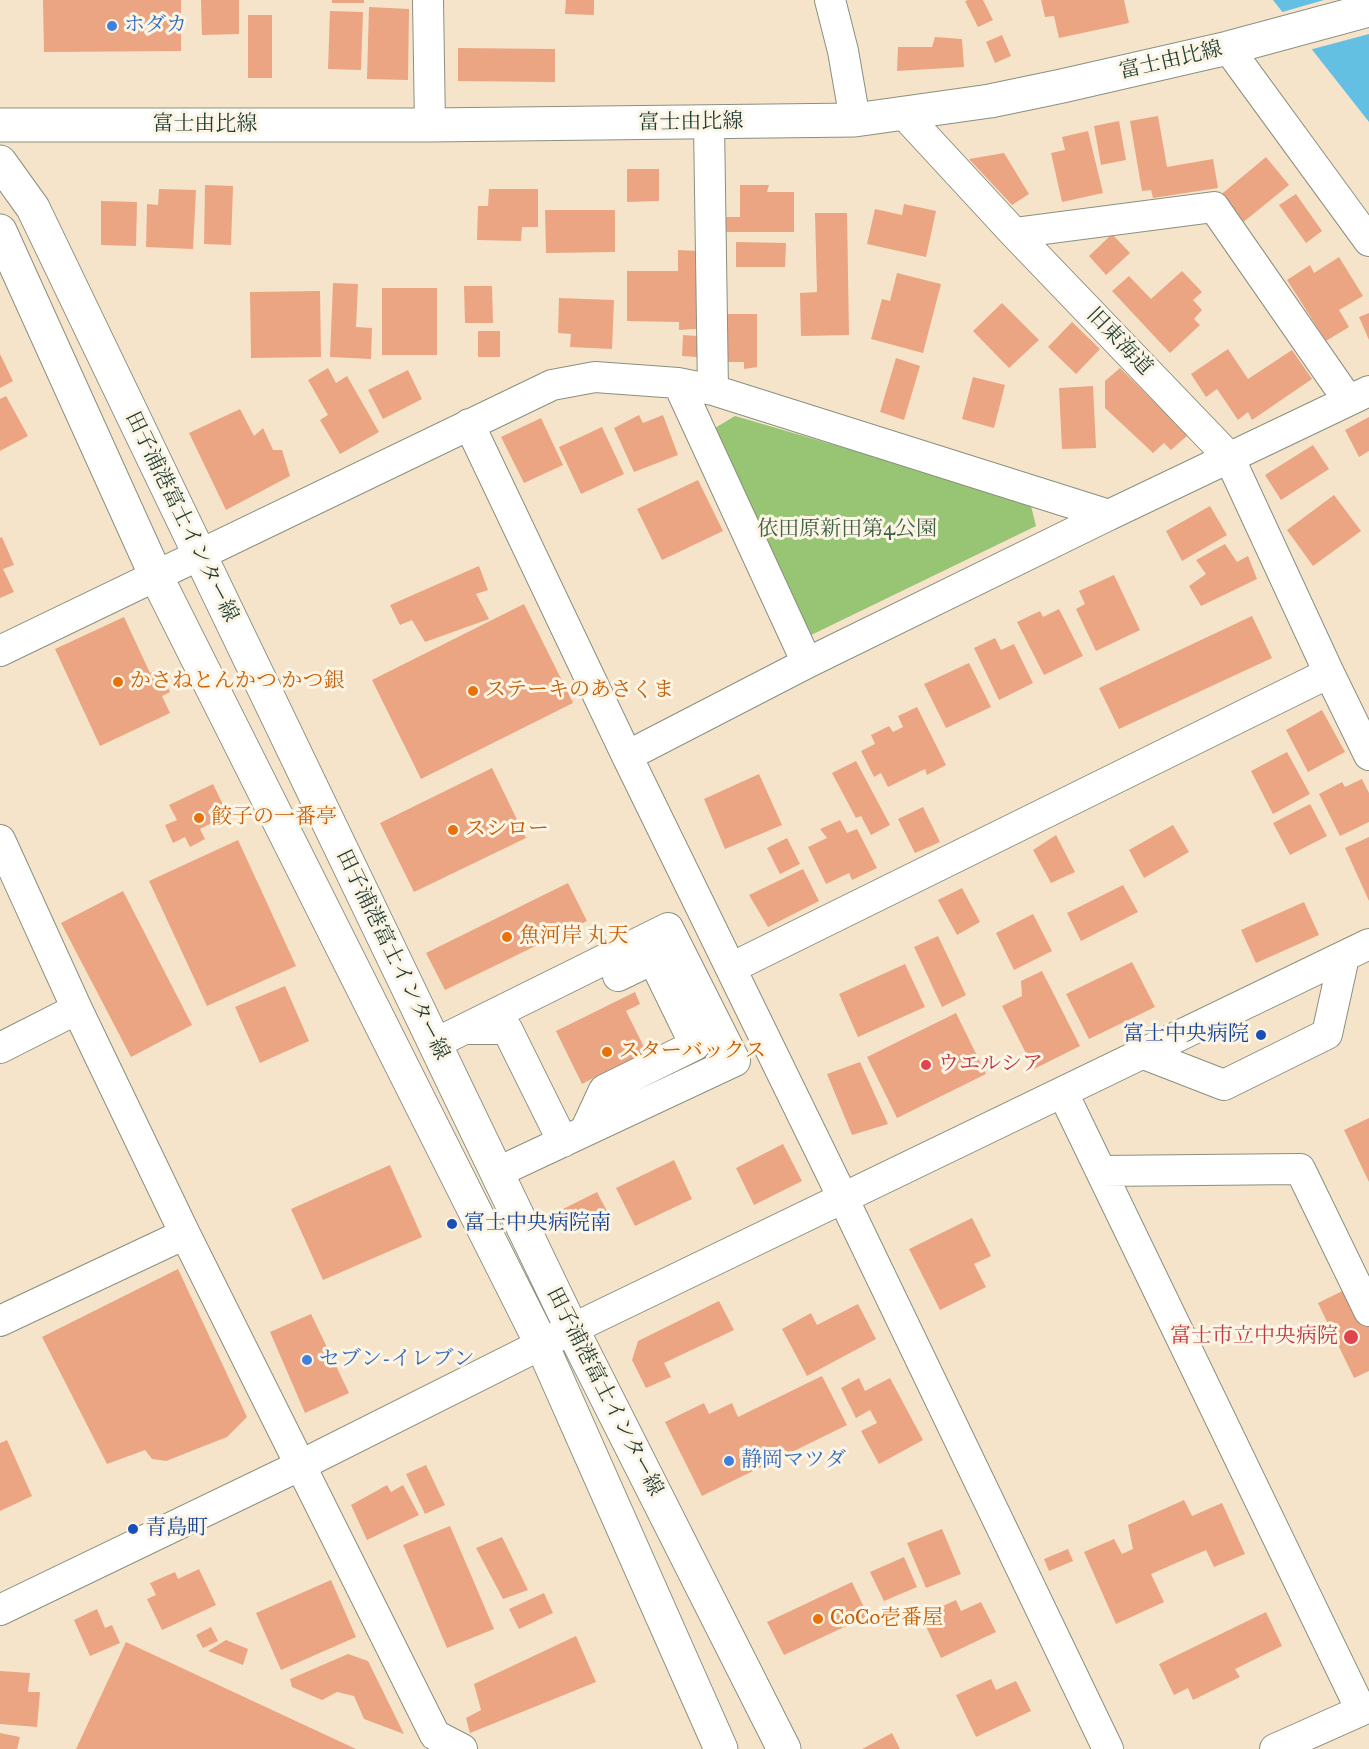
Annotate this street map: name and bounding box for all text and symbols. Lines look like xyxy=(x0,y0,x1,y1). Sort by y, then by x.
place label: ホダカ xyxy=(124,13,187,39)
marker: ホダカ xyxy=(105,19,119,33)
street label: 富士由比線 xyxy=(1117,37,1225,85)
street label: 富士由比線 xyxy=(638,109,744,137)
street label: 富士由比線 xyxy=(153,112,257,138)
street label: 旧東海道 xyxy=(1081,303,1157,381)
street label: 田子浦港富士インター線 xyxy=(119,408,243,626)
park label: 依田原新田第4公園 xyxy=(757,517,937,543)
place label: かさねとんかつ かつ銀 xyxy=(130,669,345,695)
marker: かさねとんかつ かつ銀 xyxy=(111,675,125,689)
place label: ステーキのあさくま xyxy=(485,678,674,704)
marker: ステーキのあさくま xyxy=(466,684,480,698)
place label: 餃子の一番亭 xyxy=(211,805,337,831)
marker: 餃子の一番亭 xyxy=(192,811,206,825)
place label: スシロー xyxy=(465,817,549,843)
marker: スシロー xyxy=(446,823,460,837)
street label: 田子浦港富士インター線 xyxy=(330,846,454,1064)
place label: 魚河岸 丸天 xyxy=(519,924,629,950)
marker: 魚河岸 丸天 xyxy=(500,930,514,944)
place label: 富士中央病院 xyxy=(1123,1022,1249,1048)
marker: 富士中央病院 xyxy=(1254,1028,1268,1042)
place label: スターバックス xyxy=(619,1039,766,1065)
marker: スターバックス xyxy=(600,1045,614,1059)
place label: ウエルシア xyxy=(938,1052,1043,1078)
marker: ウエルシア xyxy=(919,1058,933,1072)
place label: 富士中央病院南 xyxy=(464,1211,611,1237)
marker: 富士中央病院南 xyxy=(445,1217,459,1231)
street label: 田子浦港富士インター線 xyxy=(540,1283,668,1501)
place label: 富士市立中央病院 xyxy=(1170,1324,1338,1350)
marker: 富士市立中央病院 xyxy=(1342,1328,1360,1346)
place label: セブン-イレブン xyxy=(319,1347,475,1373)
marker: セブン-イレブン xyxy=(300,1353,314,1367)
place label: 静岡マツダ xyxy=(741,1448,846,1474)
marker: 静岡マツダ xyxy=(722,1454,736,1468)
place label: 青島町 xyxy=(145,1516,208,1542)
marker: 青島町 xyxy=(126,1522,140,1536)
place label: CoCo壱番屋 xyxy=(830,1606,943,1632)
marker: CoCo壱番屋 xyxy=(811,1612,825,1626)

